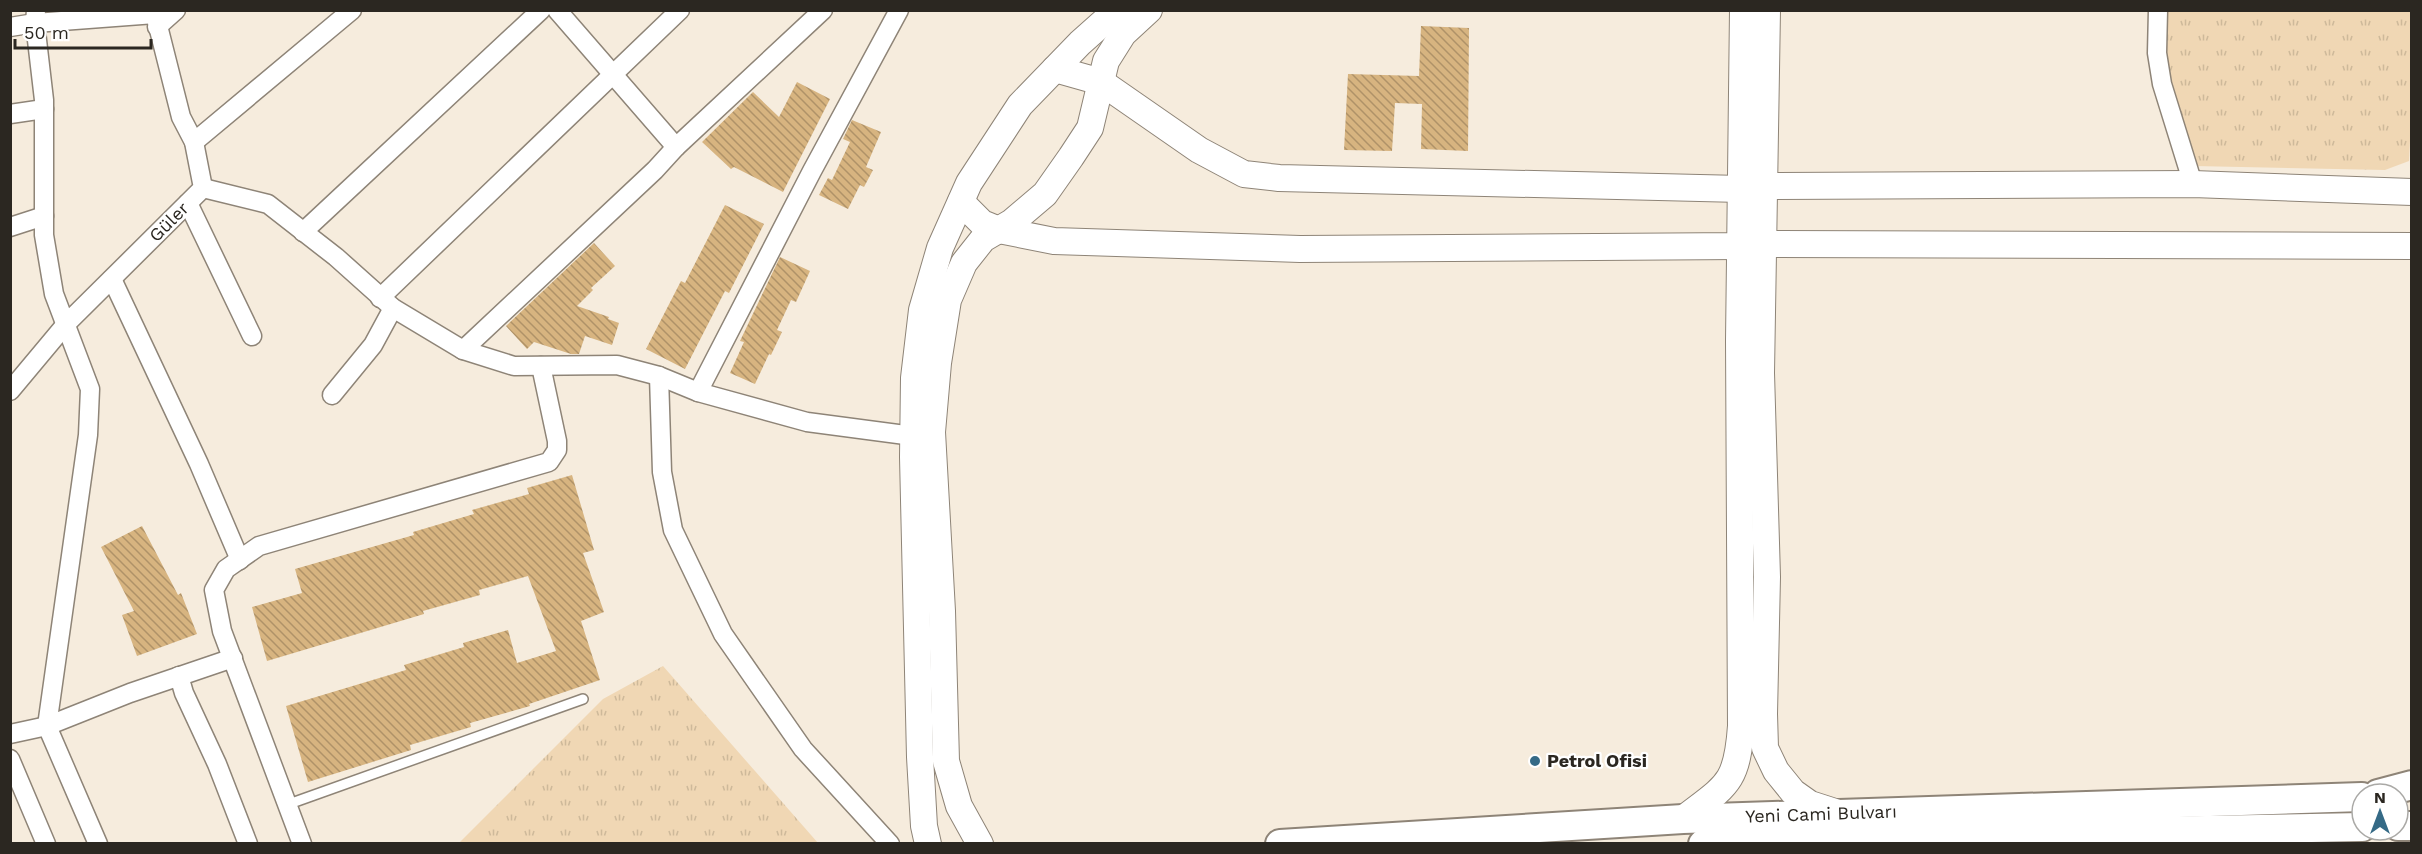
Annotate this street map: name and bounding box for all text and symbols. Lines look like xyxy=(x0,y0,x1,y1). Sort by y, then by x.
scale bar xyxy=(15,12,152,50)
text: 50 m xyxy=(24,22,69,43)
street label: Güler xyxy=(144,197,193,246)
place label: Petrol Ofisi xyxy=(1547,750,1647,771)
marker: Petrol Ofisi xyxy=(1528,754,1542,768)
north arrow xyxy=(2350,782,2410,842)
text: N xyxy=(2374,788,2386,807)
street label: Yeni Cami Bulvarı xyxy=(1745,800,1897,827)

